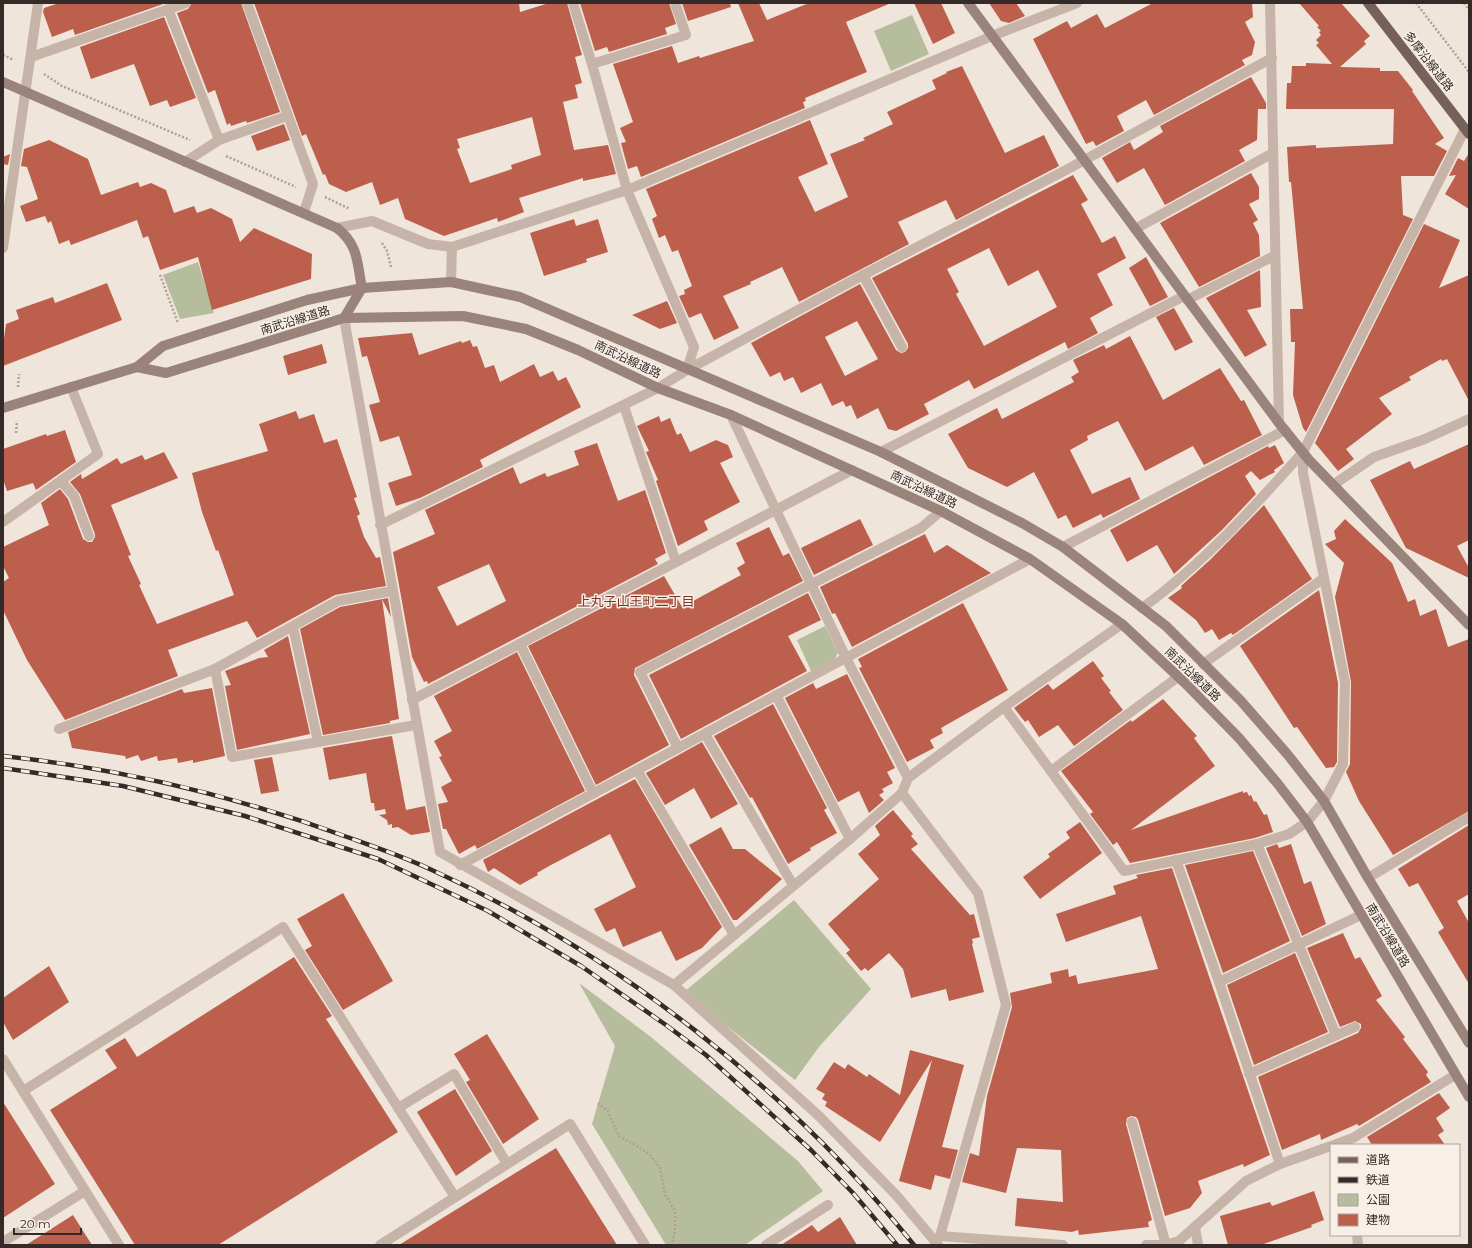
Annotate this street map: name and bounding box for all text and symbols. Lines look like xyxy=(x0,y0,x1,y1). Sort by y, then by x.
street label: 多摩沿線道路 xyxy=(1401,28,1457,94)
street label: 南武沿線道路 xyxy=(258,302,332,338)
street label: 南武沿線道路 xyxy=(592,337,664,381)
street label: 南武沿線道路 xyxy=(888,467,960,511)
district label: 上丸子山王町二丁目 xyxy=(577,593,695,609)
street label: 南武沿線道路 xyxy=(1162,644,1224,704)
street label: 南武沿線道路 xyxy=(1363,900,1413,970)
legend xyxy=(1330,1144,1460,1236)
text: 道路 xyxy=(1366,1152,1390,1167)
text: 鉄道 xyxy=(1366,1172,1390,1187)
text: 公園 xyxy=(1366,1192,1390,1207)
scale bar xyxy=(14,1210,81,1236)
text: 建物 xyxy=(1366,1212,1390,1227)
text: 20 m xyxy=(20,1216,51,1231)

